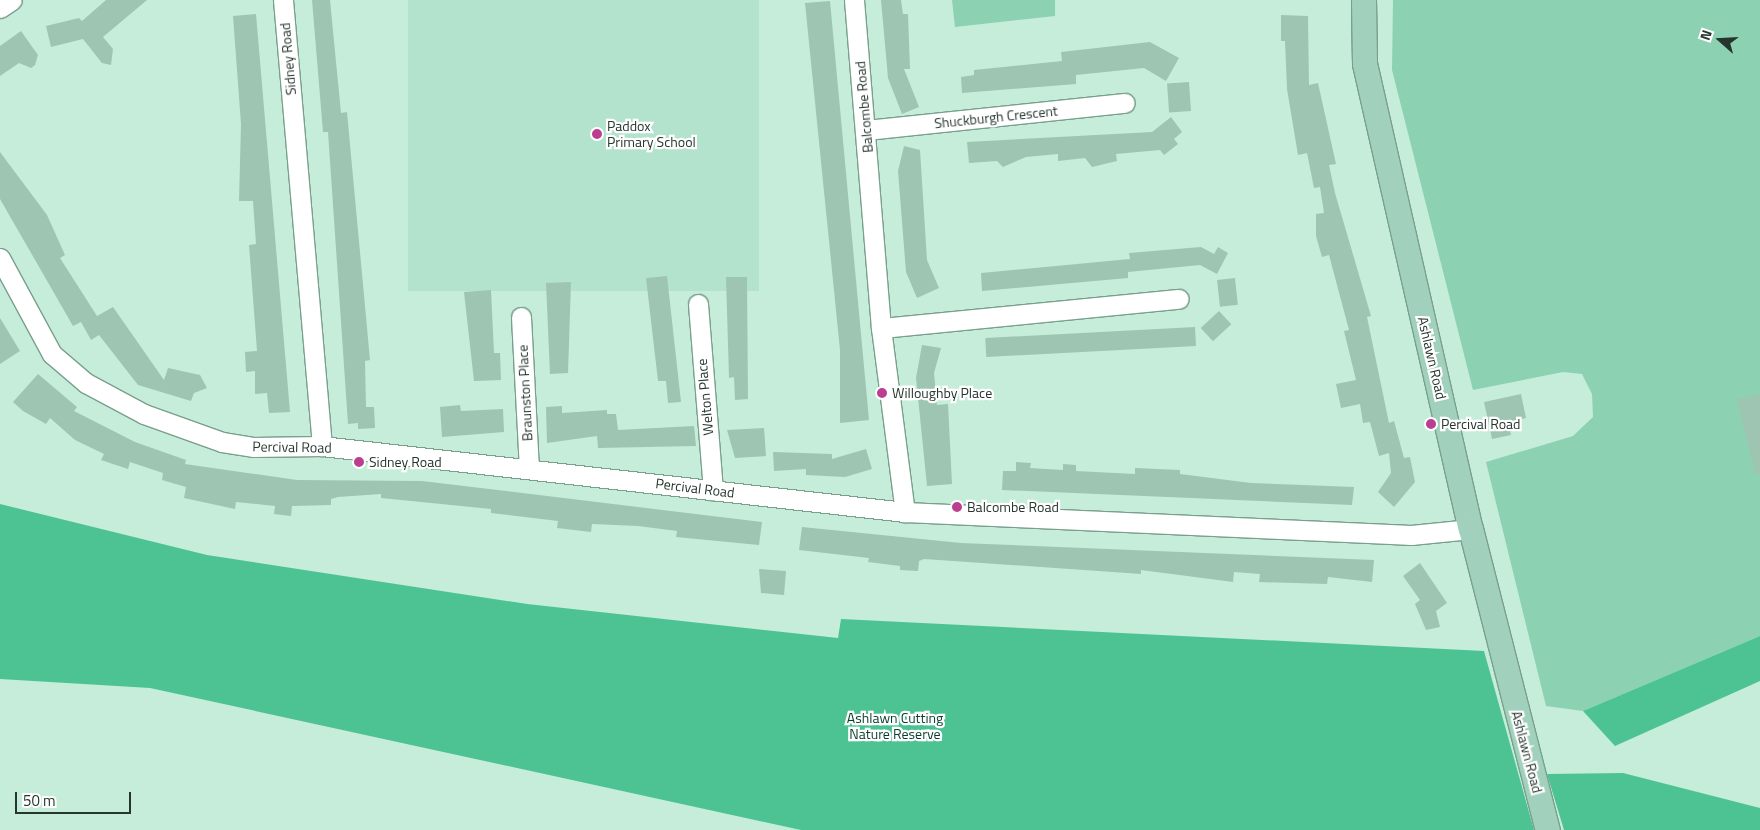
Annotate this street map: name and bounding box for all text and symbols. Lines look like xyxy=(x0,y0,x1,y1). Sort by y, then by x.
north arrow xyxy=(1695,15,1745,65)
street label: Sidney Road xyxy=(276,22,300,96)
text: N xyxy=(1694,27,1717,43)
street label: Balcombe Road xyxy=(852,61,876,153)
street label: Shuckburgh Crescent xyxy=(933,102,1059,132)
place label: Paddox Primary School xyxy=(607,118,696,150)
marker: Paddox Primary School xyxy=(591,128,603,140)
street label: Ashlawn Road xyxy=(1414,315,1450,401)
street label: Braunston Place xyxy=(514,344,536,442)
street label: Welton Place xyxy=(693,358,717,436)
place label: Willoughby Place xyxy=(892,385,992,401)
marker: Willoughby Place xyxy=(876,387,888,399)
place label: Percival Road xyxy=(1441,416,1520,432)
marker: Percival Road xyxy=(1425,418,1437,430)
street label: Percival Road xyxy=(252,438,332,456)
place label: Sidney Road xyxy=(369,454,442,470)
marker: Sidney Road xyxy=(353,456,365,468)
street label: Percival Road xyxy=(655,475,735,501)
place label: Balcombe Road xyxy=(967,499,1059,515)
marker: Balcombe Road xyxy=(951,501,963,513)
street label: Ashlawn Road xyxy=(1508,709,1546,795)
park label: Ashlawn Cutting Nature Reserve xyxy=(847,710,943,742)
scale bar xyxy=(18,782,134,814)
text: 50 m xyxy=(23,789,56,812)

